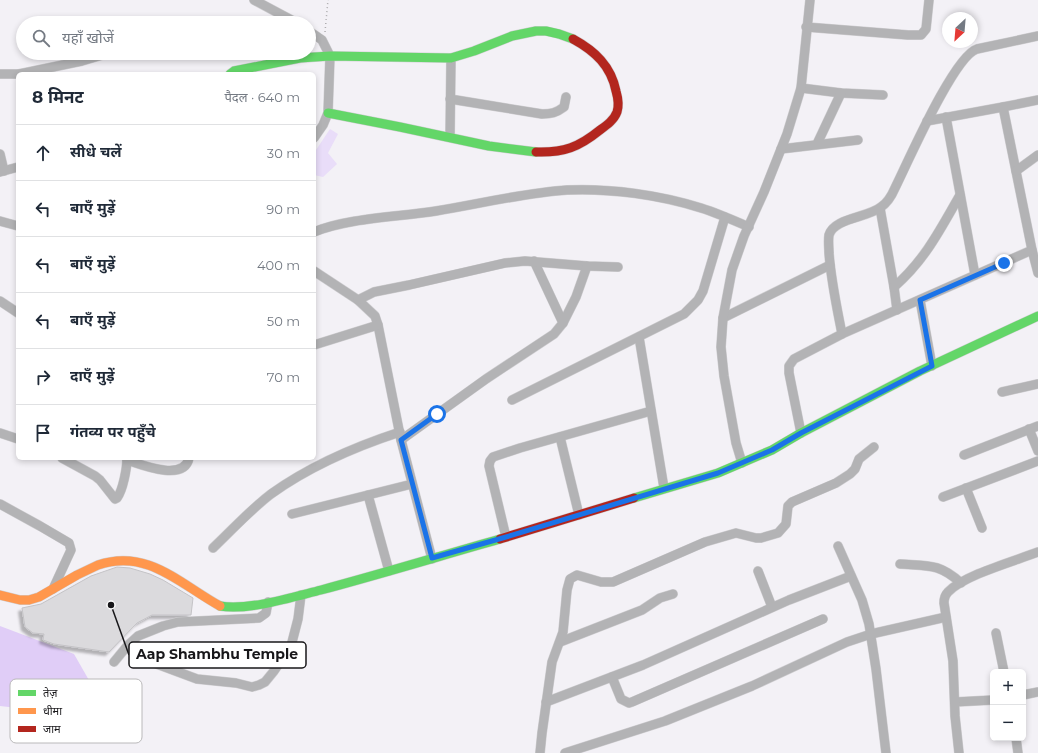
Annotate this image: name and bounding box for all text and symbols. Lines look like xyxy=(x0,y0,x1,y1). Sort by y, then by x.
north arrow xyxy=(942,12,978,48)
search box xyxy=(16,16,316,60)
icon: search xyxy=(30,27,52,49)
text: यहाँ खोजें xyxy=(62,28,114,47)
text: 8 मिनट xyxy=(32,87,84,107)
text: पैदल · 640 m xyxy=(224,89,300,105)
icon: ahead xyxy=(32,142,54,164)
text: सीधे चलें xyxy=(70,142,122,161)
text: 30 m xyxy=(267,145,300,161)
icon: left xyxy=(32,198,54,220)
text: बाएँ मुड़ें xyxy=(70,198,115,217)
text: 90 m xyxy=(266,201,300,217)
icon: left xyxy=(32,254,54,276)
text: बाएँ मुड़ें xyxy=(70,254,115,273)
route end xyxy=(995,254,1013,272)
text: 400 m xyxy=(257,257,300,273)
icon: left xyxy=(32,310,54,332)
text: बाएँ मुड़ें xyxy=(70,310,115,329)
text: 50 m xyxy=(267,313,300,329)
icon: right xyxy=(32,366,54,388)
text: दाएँ मुड़ें xyxy=(70,366,115,385)
text: 70 m xyxy=(267,369,300,385)
route start xyxy=(428,405,446,423)
icon: arrive xyxy=(32,422,54,444)
text: गंतव्य पर पहुँचे xyxy=(70,422,156,441)
callout: Aap Shambhu Temple xyxy=(129,642,306,668)
text: Aap Shambhu Temple xyxy=(135,645,298,663)
map controls xyxy=(990,669,1026,741)
button: + xyxy=(990,669,1026,705)
legend xyxy=(10,679,142,743)
text: तेज़ xyxy=(43,686,58,700)
text: धीमा xyxy=(43,704,62,718)
button: − xyxy=(990,705,1026,741)
text: जाम xyxy=(43,722,61,736)

